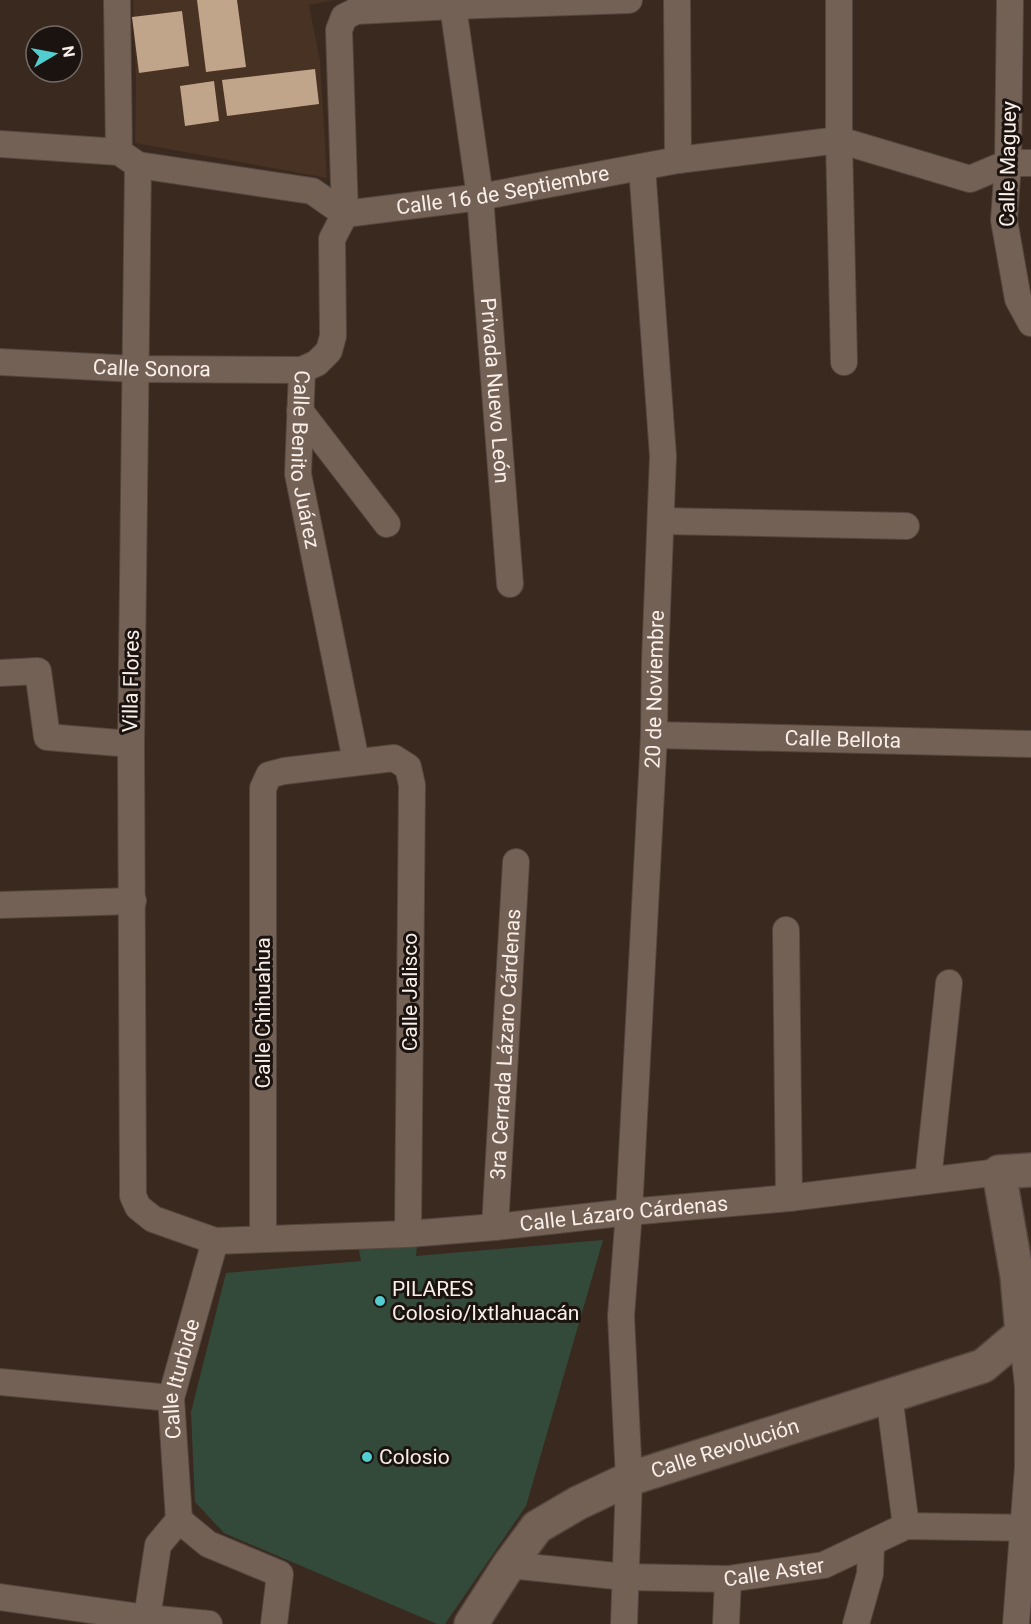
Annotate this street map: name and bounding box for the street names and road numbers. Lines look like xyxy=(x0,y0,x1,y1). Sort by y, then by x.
street label: Calle Maguey xyxy=(995,101,1021,227)
street label: Calle 16 de Septiembre xyxy=(395,161,611,219)
street label: Privada Nuevo León xyxy=(476,297,514,484)
street label: Calle Sonora xyxy=(92,355,211,381)
street label: Calle Benito Juárez xyxy=(285,370,325,551)
street label: 20 de Noviembre xyxy=(640,610,669,769)
street label: Villa Flores xyxy=(118,629,144,733)
street label: Calle Bellota xyxy=(784,726,901,753)
street label: 3ra Cerrada Lázaro Cárdenas xyxy=(486,908,525,1180)
street label: Calle Jalisco xyxy=(398,933,422,1051)
street label: Calle Chihuahua xyxy=(251,937,275,1089)
street label: Calle Lázaro Cárdenas xyxy=(518,1191,729,1236)
street label: Calle Iturbide xyxy=(159,1316,205,1440)
street label: Calle Revolución xyxy=(648,1414,802,1483)
street label: Calle Aster xyxy=(722,1553,826,1591)

